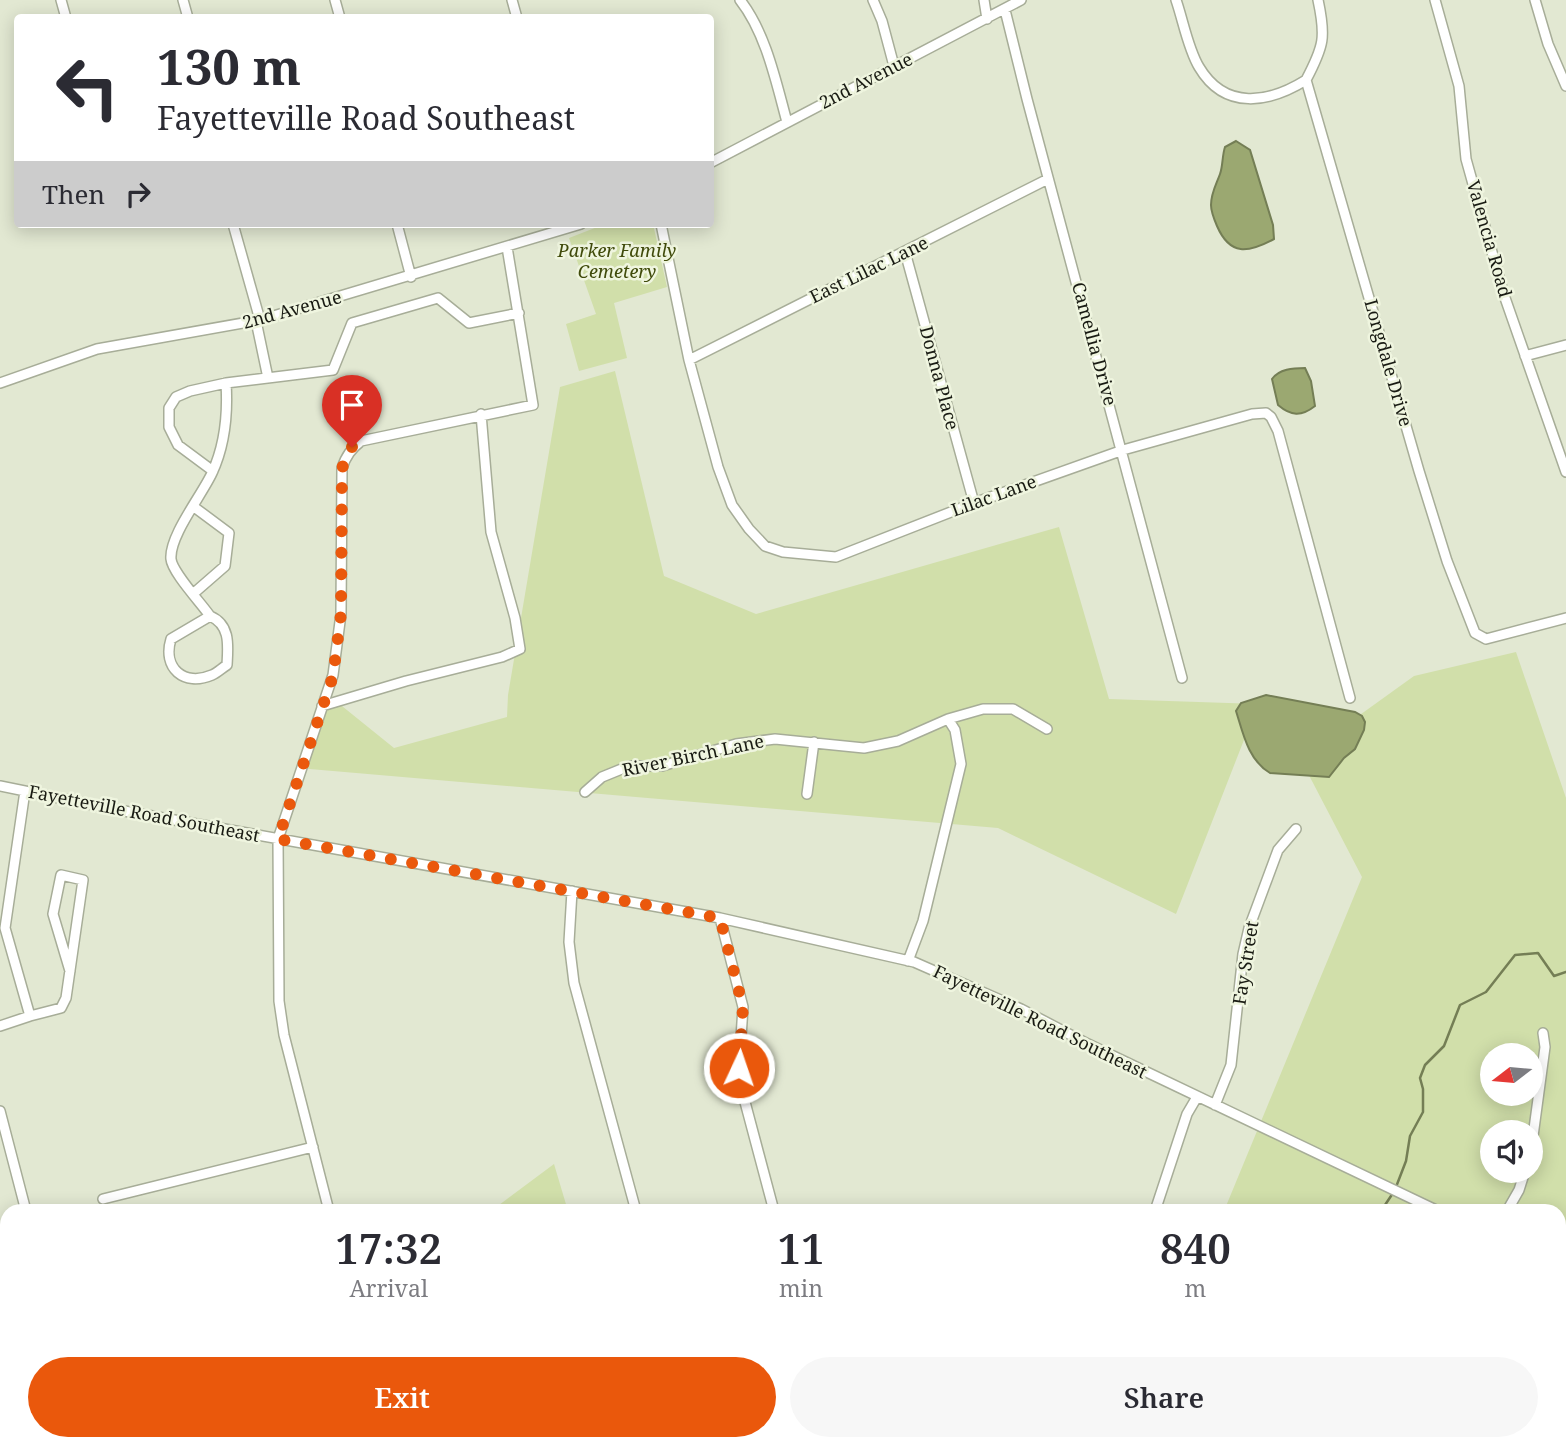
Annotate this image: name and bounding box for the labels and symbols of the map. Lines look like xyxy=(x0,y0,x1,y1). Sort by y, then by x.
street label: 2nd Avenue xyxy=(815,46,916,114)
street label: Valencia Road xyxy=(1462,177,1518,300)
street label: East Lilac Lane xyxy=(805,230,932,308)
park label: Parker Family Cemetery xyxy=(557,238,676,283)
street label: Camellia Drive xyxy=(1067,279,1123,408)
street label: 2nd Avenue xyxy=(239,284,344,334)
street label: Longdale Drive xyxy=(1359,296,1419,429)
street label: Donna Place xyxy=(915,323,965,432)
pin xyxy=(322,375,382,447)
street label: Lilac Lane xyxy=(948,469,1039,522)
street label: River Birch Lane xyxy=(620,728,766,782)
street label: Fayetteville Road Southeast xyxy=(27,779,262,847)
street label: Fay Street xyxy=(1227,919,1263,1007)
street label: Fayetteville Road Southeast xyxy=(930,959,1151,1083)
position arrow xyxy=(702,1031,776,1105)
north arrow xyxy=(1480,1043,1544,1106)

